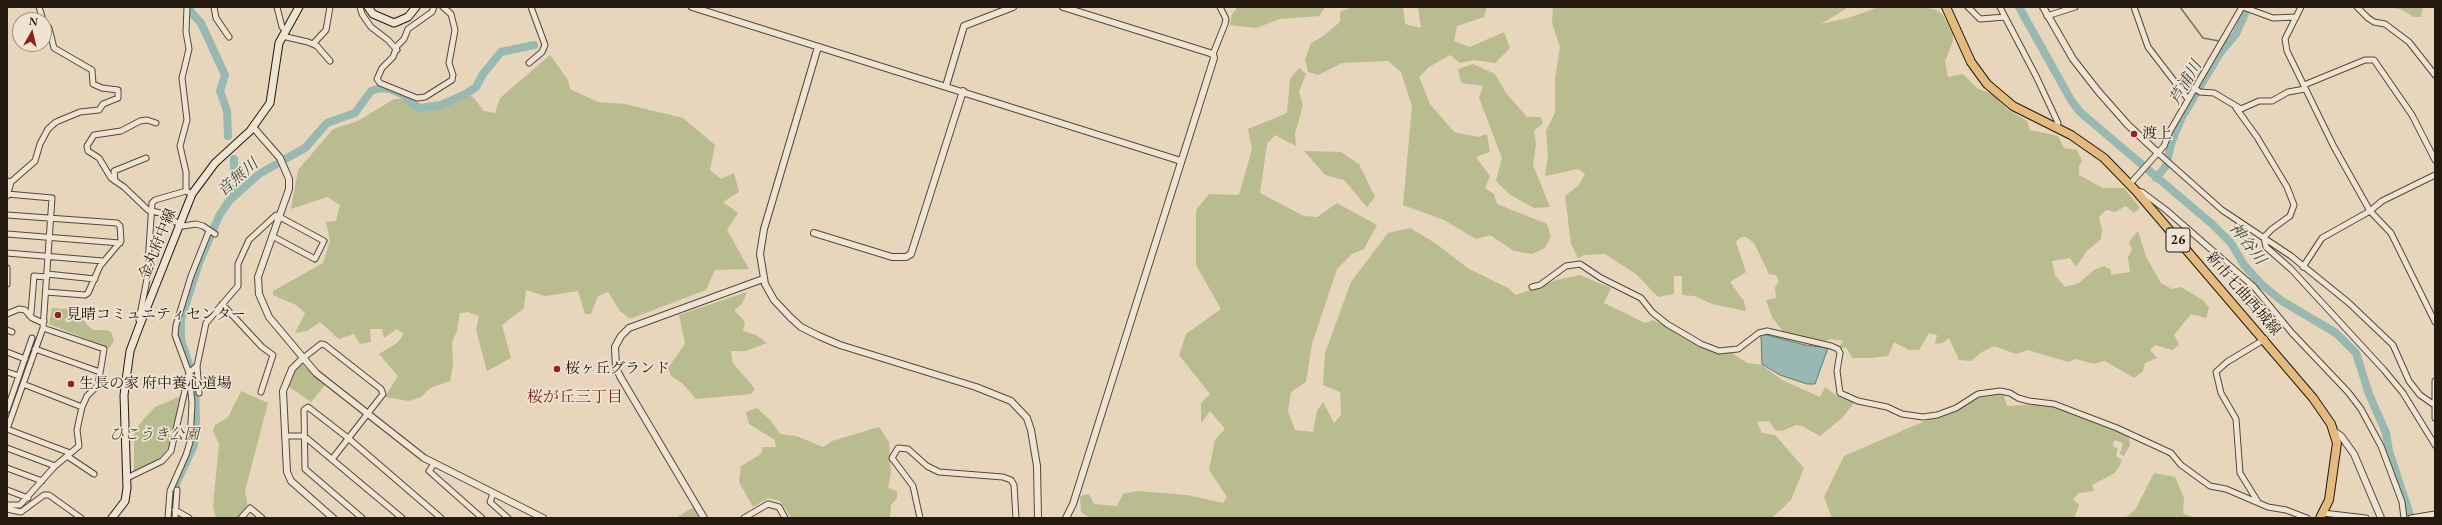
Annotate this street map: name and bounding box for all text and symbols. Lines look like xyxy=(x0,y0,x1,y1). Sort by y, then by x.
north arrow xyxy=(12,12,52,52)
text: N xyxy=(28,14,39,29)
water label: 芦浦川 xyxy=(2166,57,2206,109)
place label: 渡上 xyxy=(2142,125,2172,143)
marker: 渡上 xyxy=(2129,129,2139,139)
water label: 音無川 xyxy=(214,155,262,201)
street label: 金丸府中線 xyxy=(136,206,180,282)
water label: 神谷川 xyxy=(2225,219,2269,269)
road number: 26 xyxy=(2166,228,2190,252)
street label: 新市七曲西城線 xyxy=(2202,248,2284,340)
place label: 見晴コミュニティセンター xyxy=(66,306,246,324)
marker: 見晴コミュニティセンター xyxy=(53,310,63,320)
place label: 桜ヶ丘グランド xyxy=(565,360,670,378)
marker: 桜ヶ丘グランド xyxy=(552,364,562,374)
place label: 生長の家 府中養心道場 xyxy=(79,375,232,393)
marker: 生長の家 府中養心道場 xyxy=(66,379,76,389)
district label: 桜が丘三丁目 xyxy=(527,388,623,408)
park label: ひこうき公園 xyxy=(109,426,199,444)

